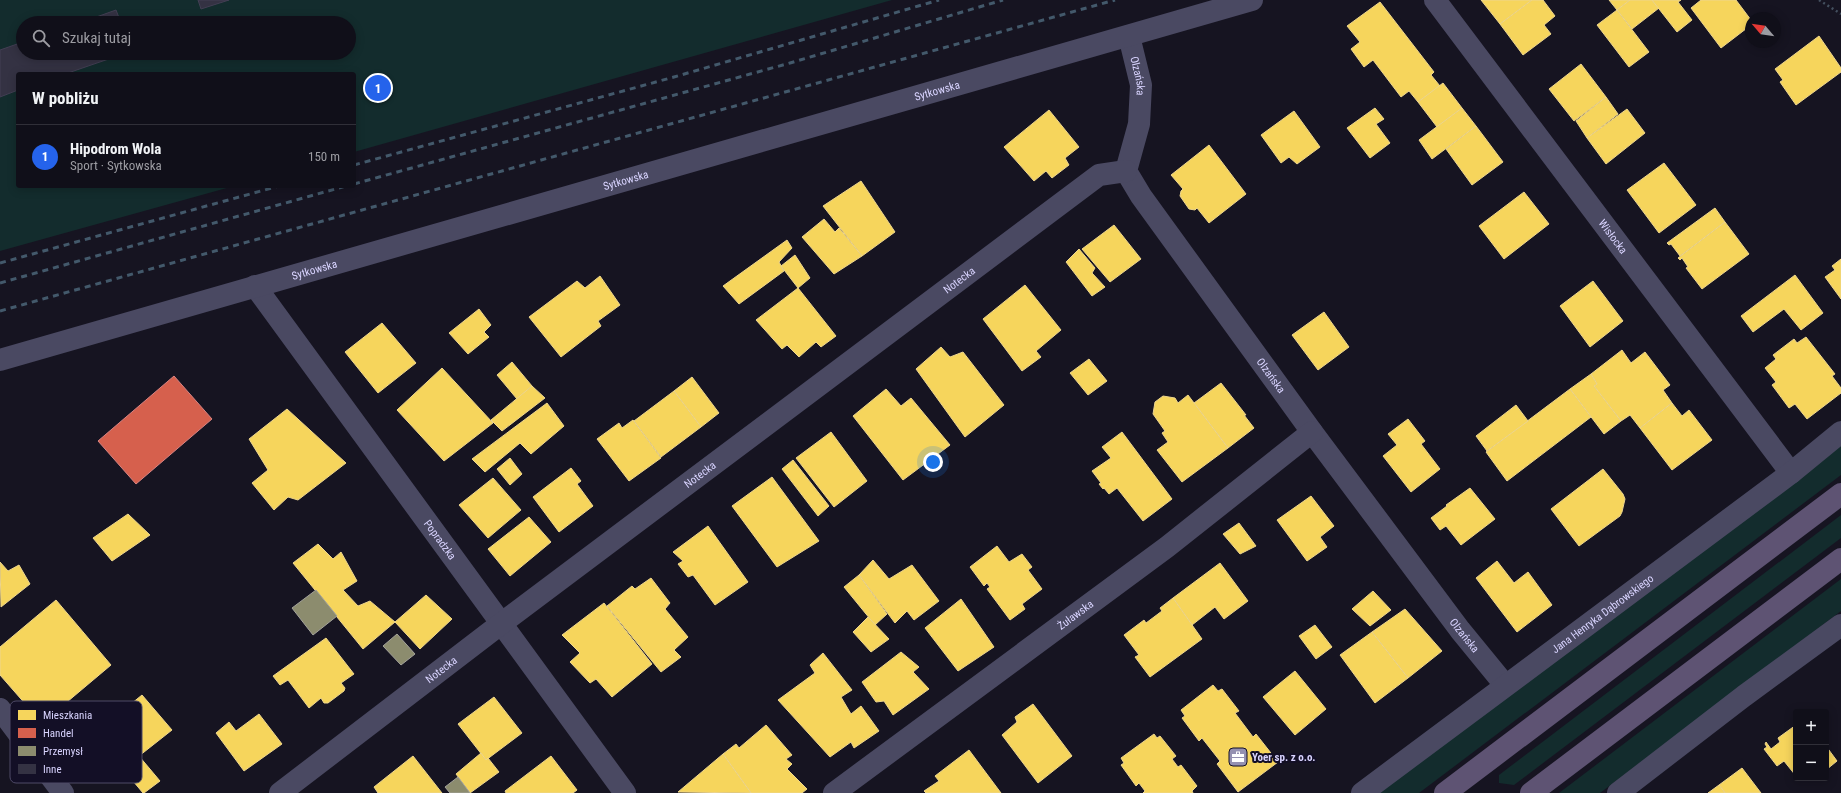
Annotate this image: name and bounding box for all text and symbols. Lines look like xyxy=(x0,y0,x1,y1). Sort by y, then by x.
north arrow xyxy=(1745,12,1781,48)
search box xyxy=(16,16,356,60)
icon: search xyxy=(30,27,52,49)
text: Szukaj tutaj xyxy=(62,29,131,47)
street label: Olzańska xyxy=(1127,55,1147,96)
pin: 1 xyxy=(365,73,391,103)
street label: Sytkowska xyxy=(913,78,961,104)
text: W pobliżu xyxy=(32,88,99,108)
text: Hipodrom Wola xyxy=(70,140,161,158)
text: 1 xyxy=(42,149,48,164)
text: 150 m xyxy=(308,149,340,164)
text: Sport · Sytkowska xyxy=(70,158,162,173)
street label: Sytkowska xyxy=(602,168,650,193)
street label: Wisłocka xyxy=(1596,217,1630,257)
street label: Sytkowska xyxy=(290,257,339,283)
street label: Notecka xyxy=(941,264,978,296)
street label: Olzańska xyxy=(1254,356,1288,396)
your location xyxy=(923,452,943,472)
street label: Notecka xyxy=(682,459,719,491)
street label: Popradzka xyxy=(421,518,459,562)
street label: Jana Henryka Dąbrowskiego xyxy=(1549,572,1657,656)
street label: Żuławska xyxy=(1055,598,1096,633)
street label: Olzańska xyxy=(1447,616,1482,655)
street label: Notecka xyxy=(423,654,460,686)
legend xyxy=(10,701,142,783)
text: Mieszkania xyxy=(43,709,92,722)
map controls xyxy=(1793,709,1829,781)
button: + xyxy=(1793,709,1829,745)
text: Handel xyxy=(43,727,74,740)
text: Przemysł xyxy=(43,745,83,758)
button: − xyxy=(1793,745,1829,781)
office icon: Yoer sp. z o.o. xyxy=(1227,746,1249,768)
place label: Yoer sp. z o.o. xyxy=(1252,751,1316,764)
text: Inne xyxy=(43,763,62,776)

